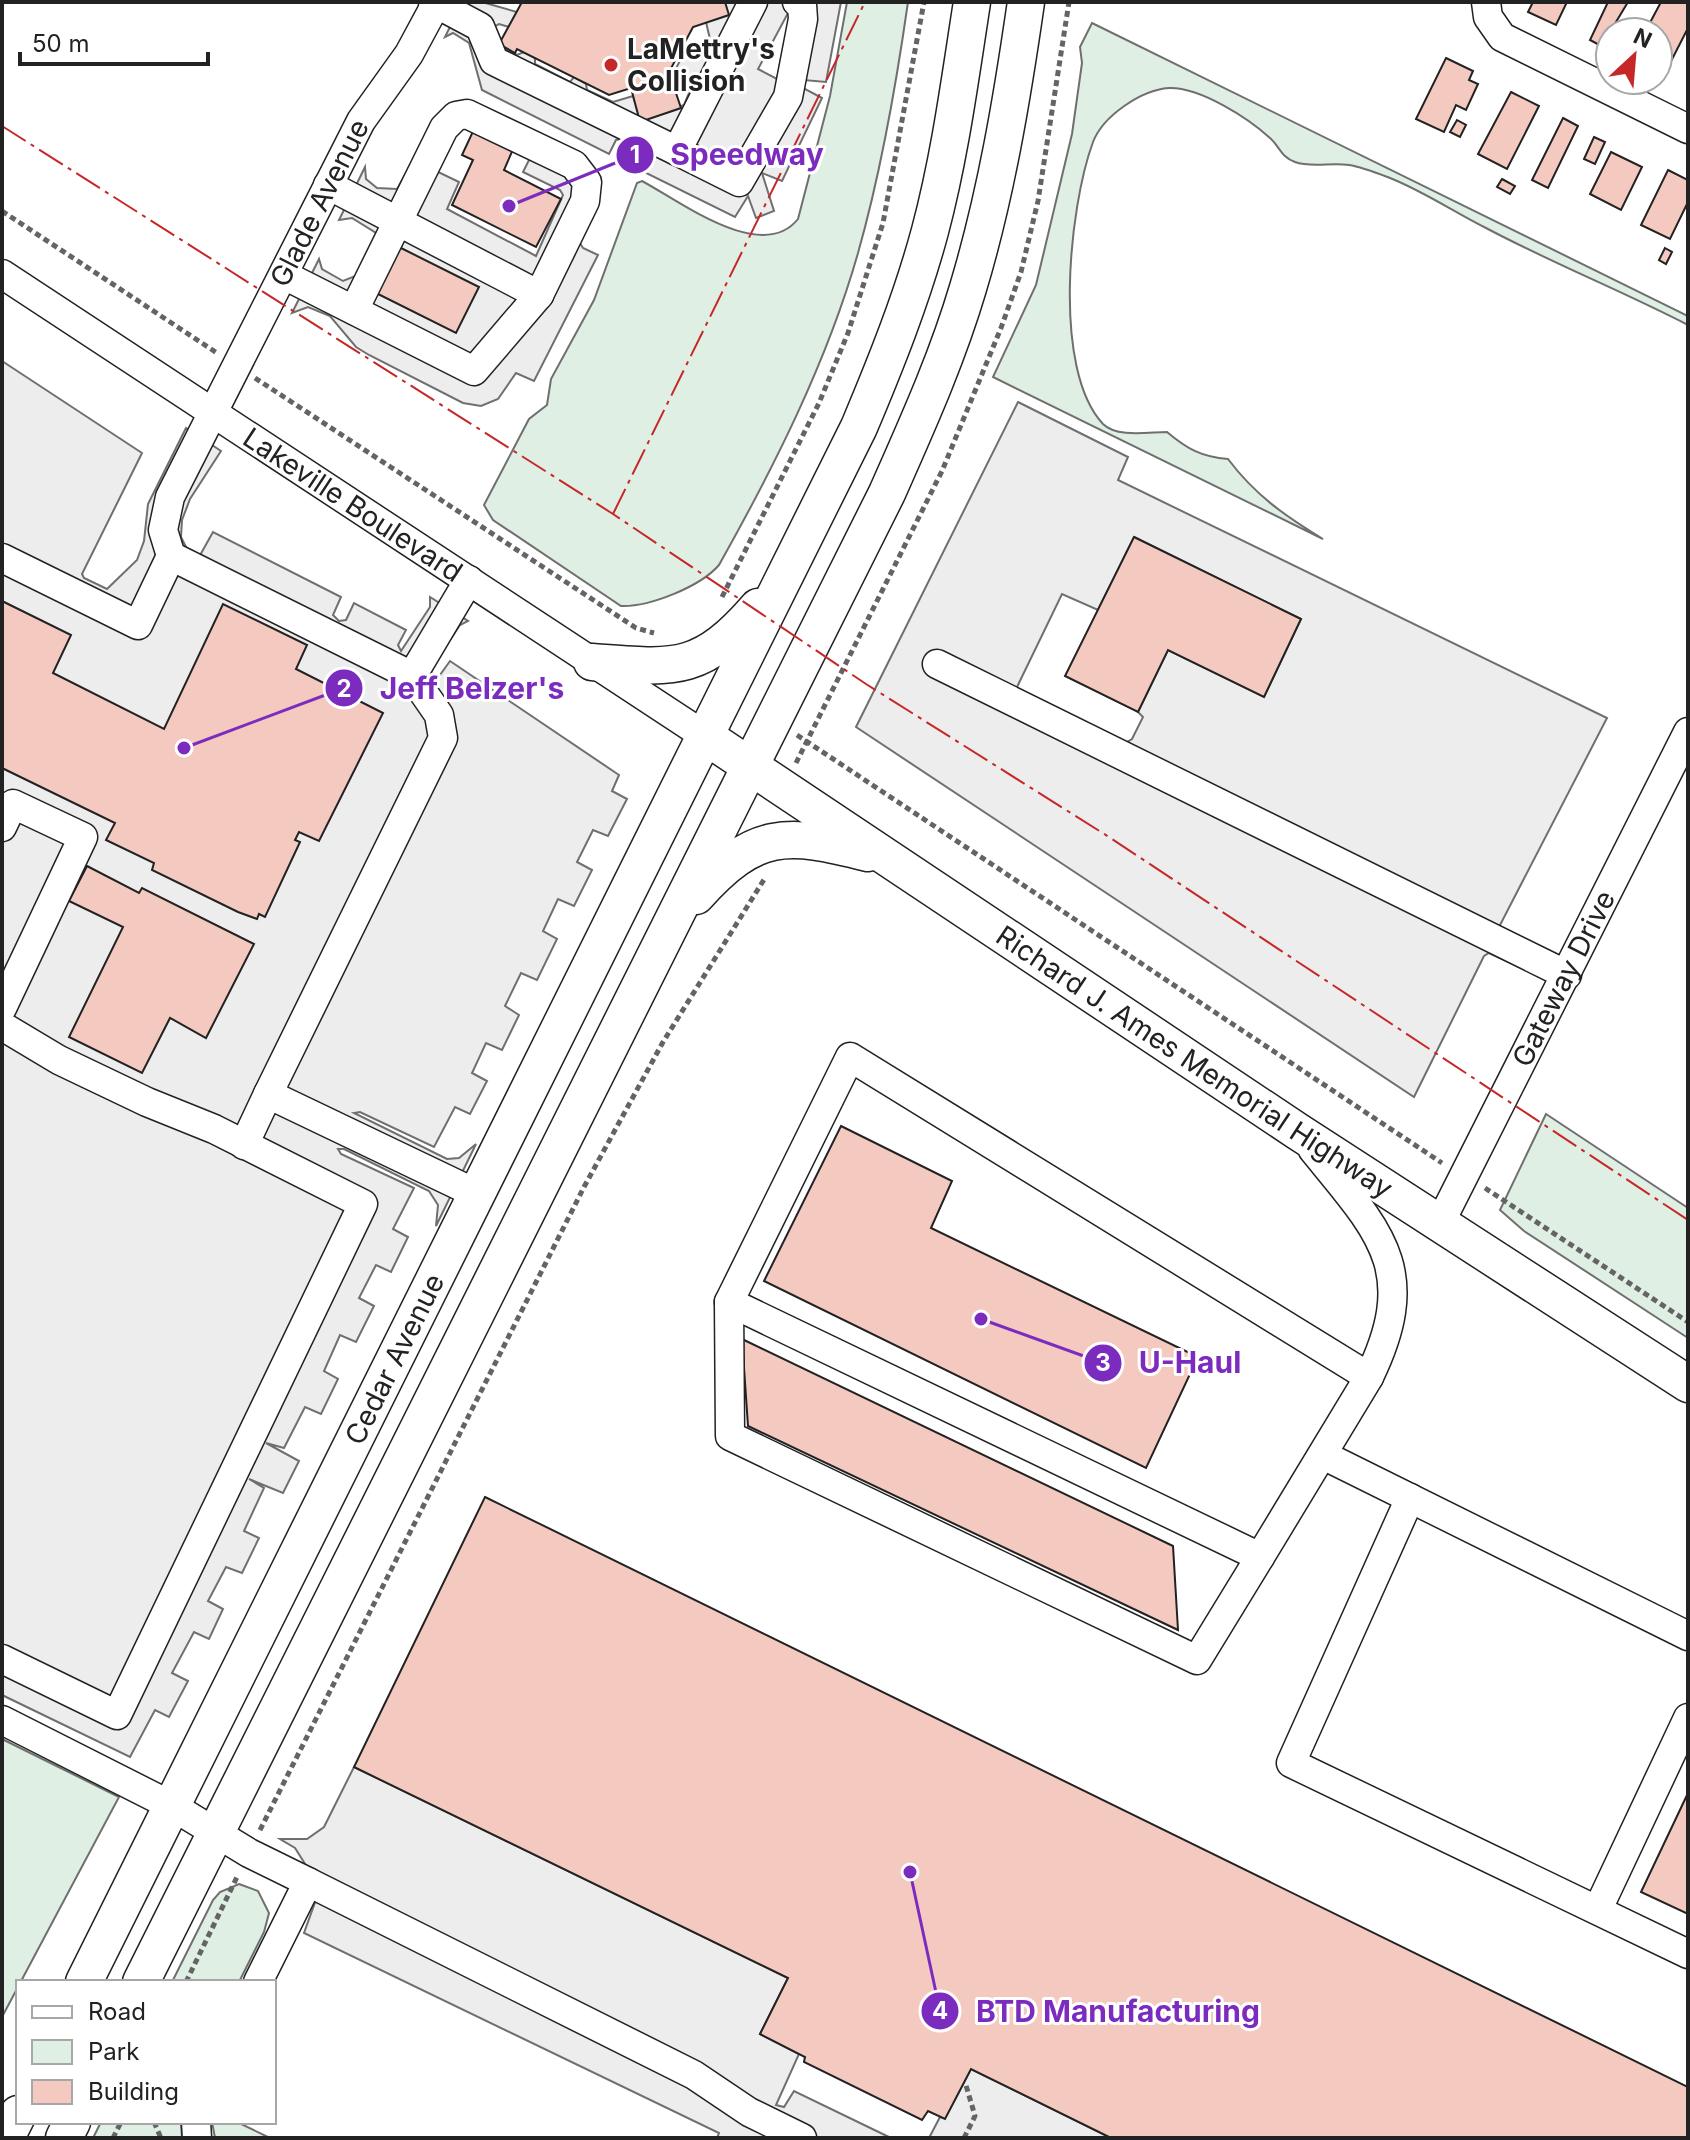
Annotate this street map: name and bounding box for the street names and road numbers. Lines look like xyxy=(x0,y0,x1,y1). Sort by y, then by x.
street label: Glade Avenue xyxy=(263,114,376,292)
street label: Lakeville Boulevard xyxy=(237,420,469,589)
street label: Gateway Drive xyxy=(1505,885,1622,1072)
street label: Richard J. Ames Memorial Highway xyxy=(990,918,1399,1205)
street label: Cedar Avenue xyxy=(338,1268,451,1450)

